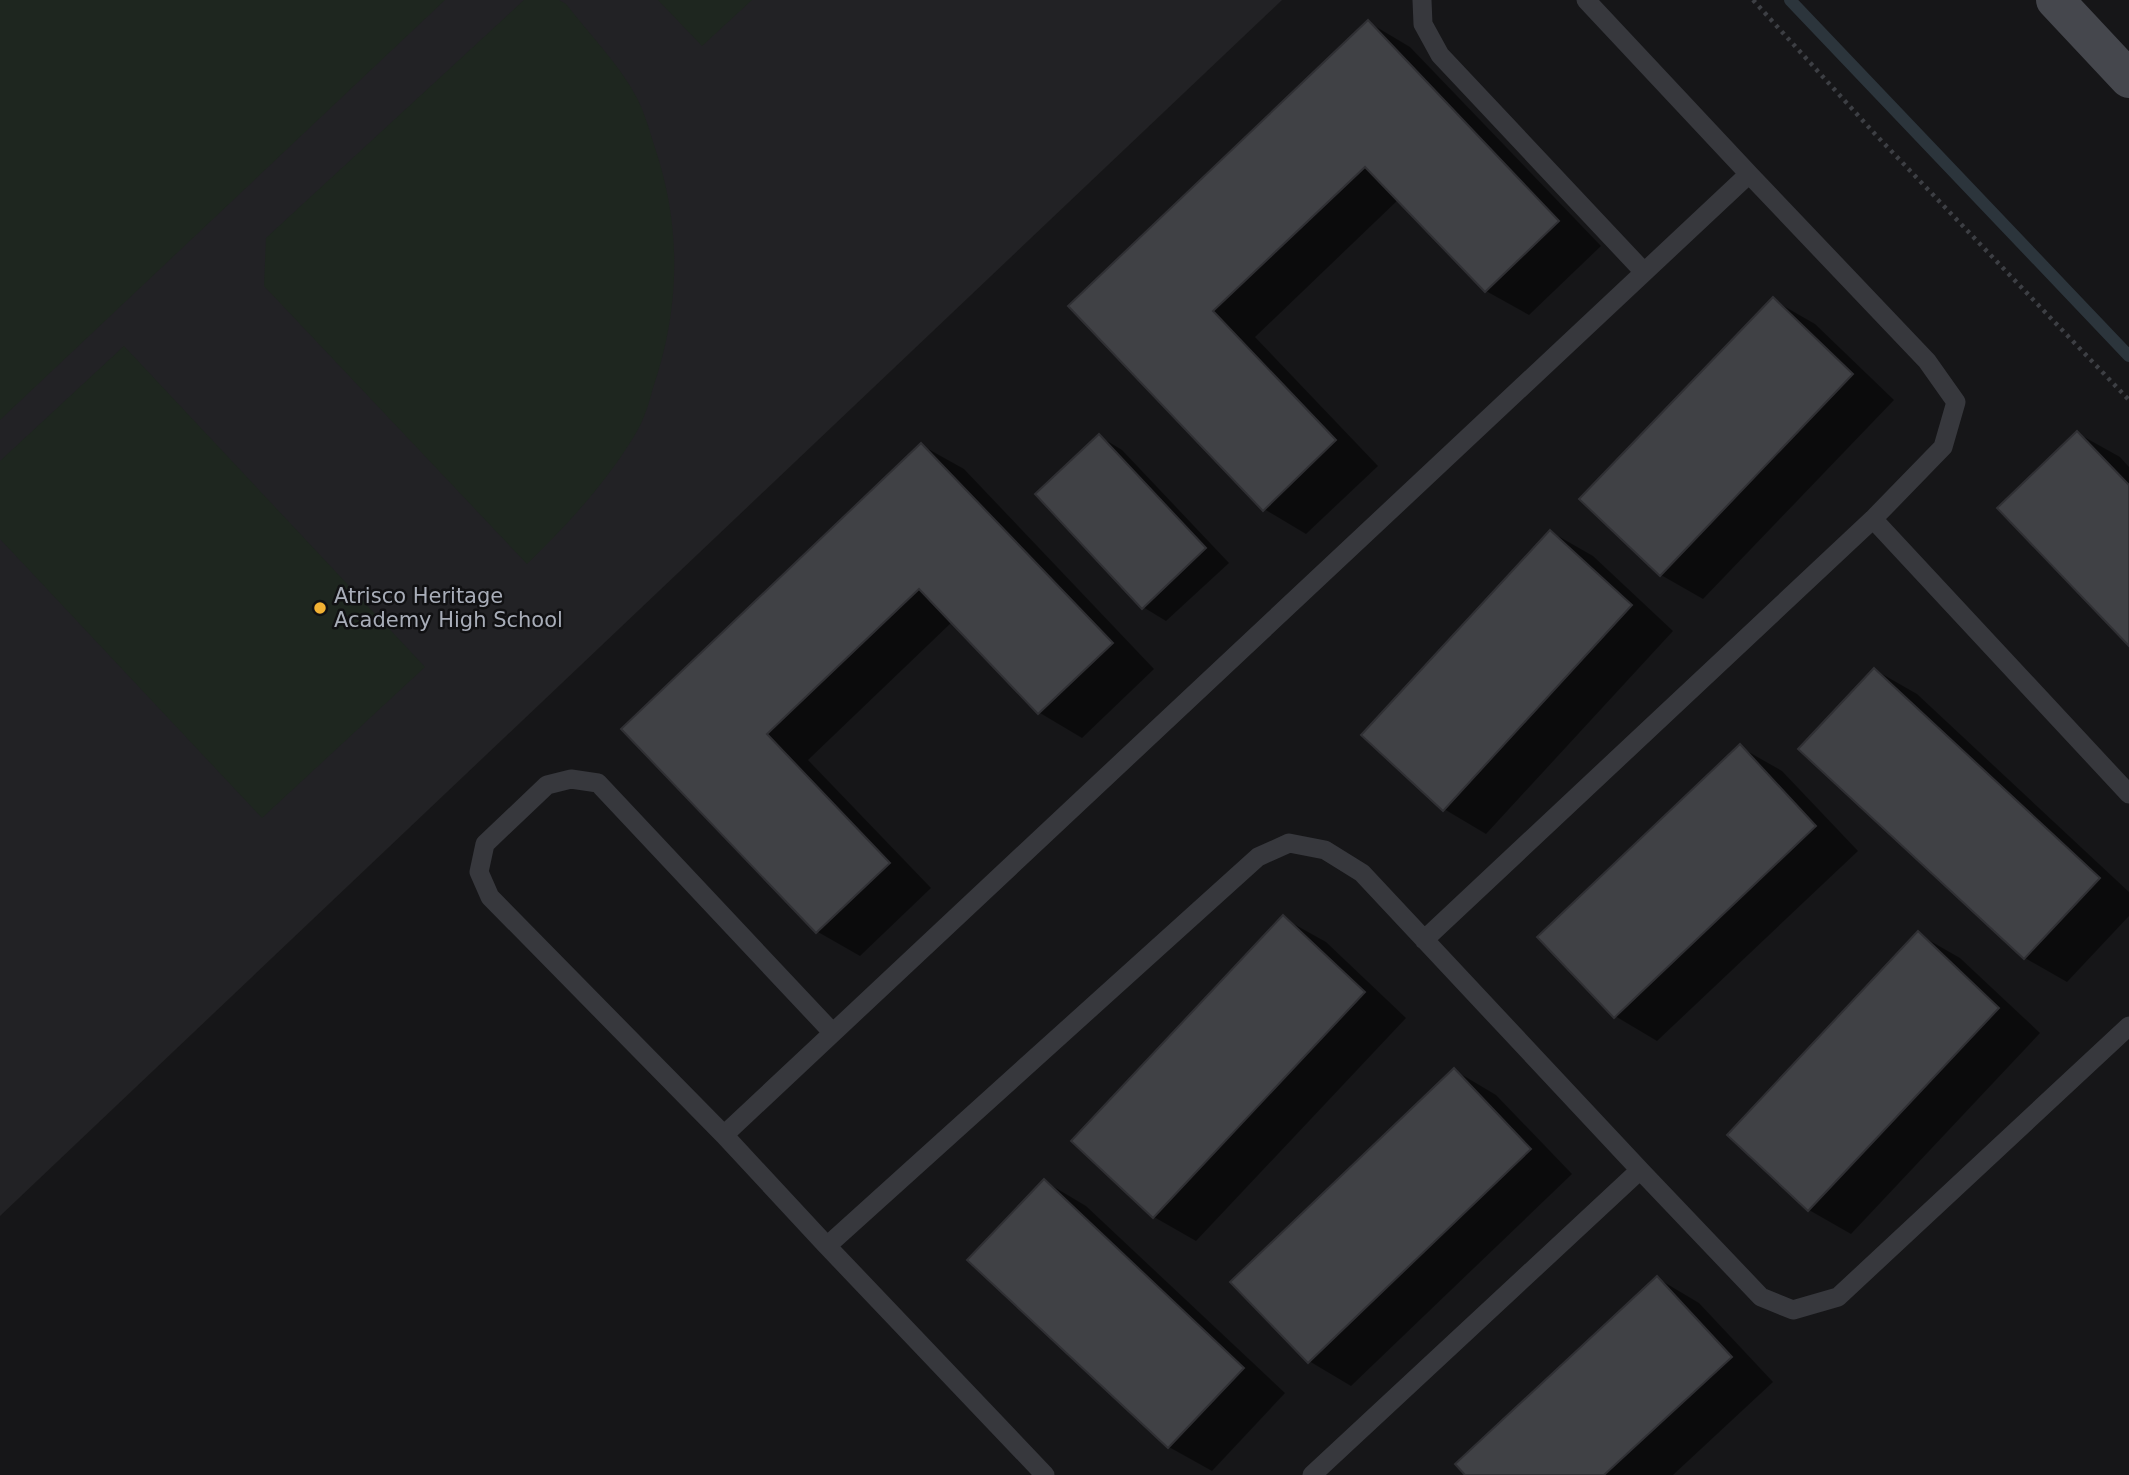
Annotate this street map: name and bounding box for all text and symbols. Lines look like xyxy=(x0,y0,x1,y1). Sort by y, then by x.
place label: Atrisco Heritage Academy High School xyxy=(334,584,563,632)
marker: Atrisco Heritage Academy High School xyxy=(312,600,328,616)

